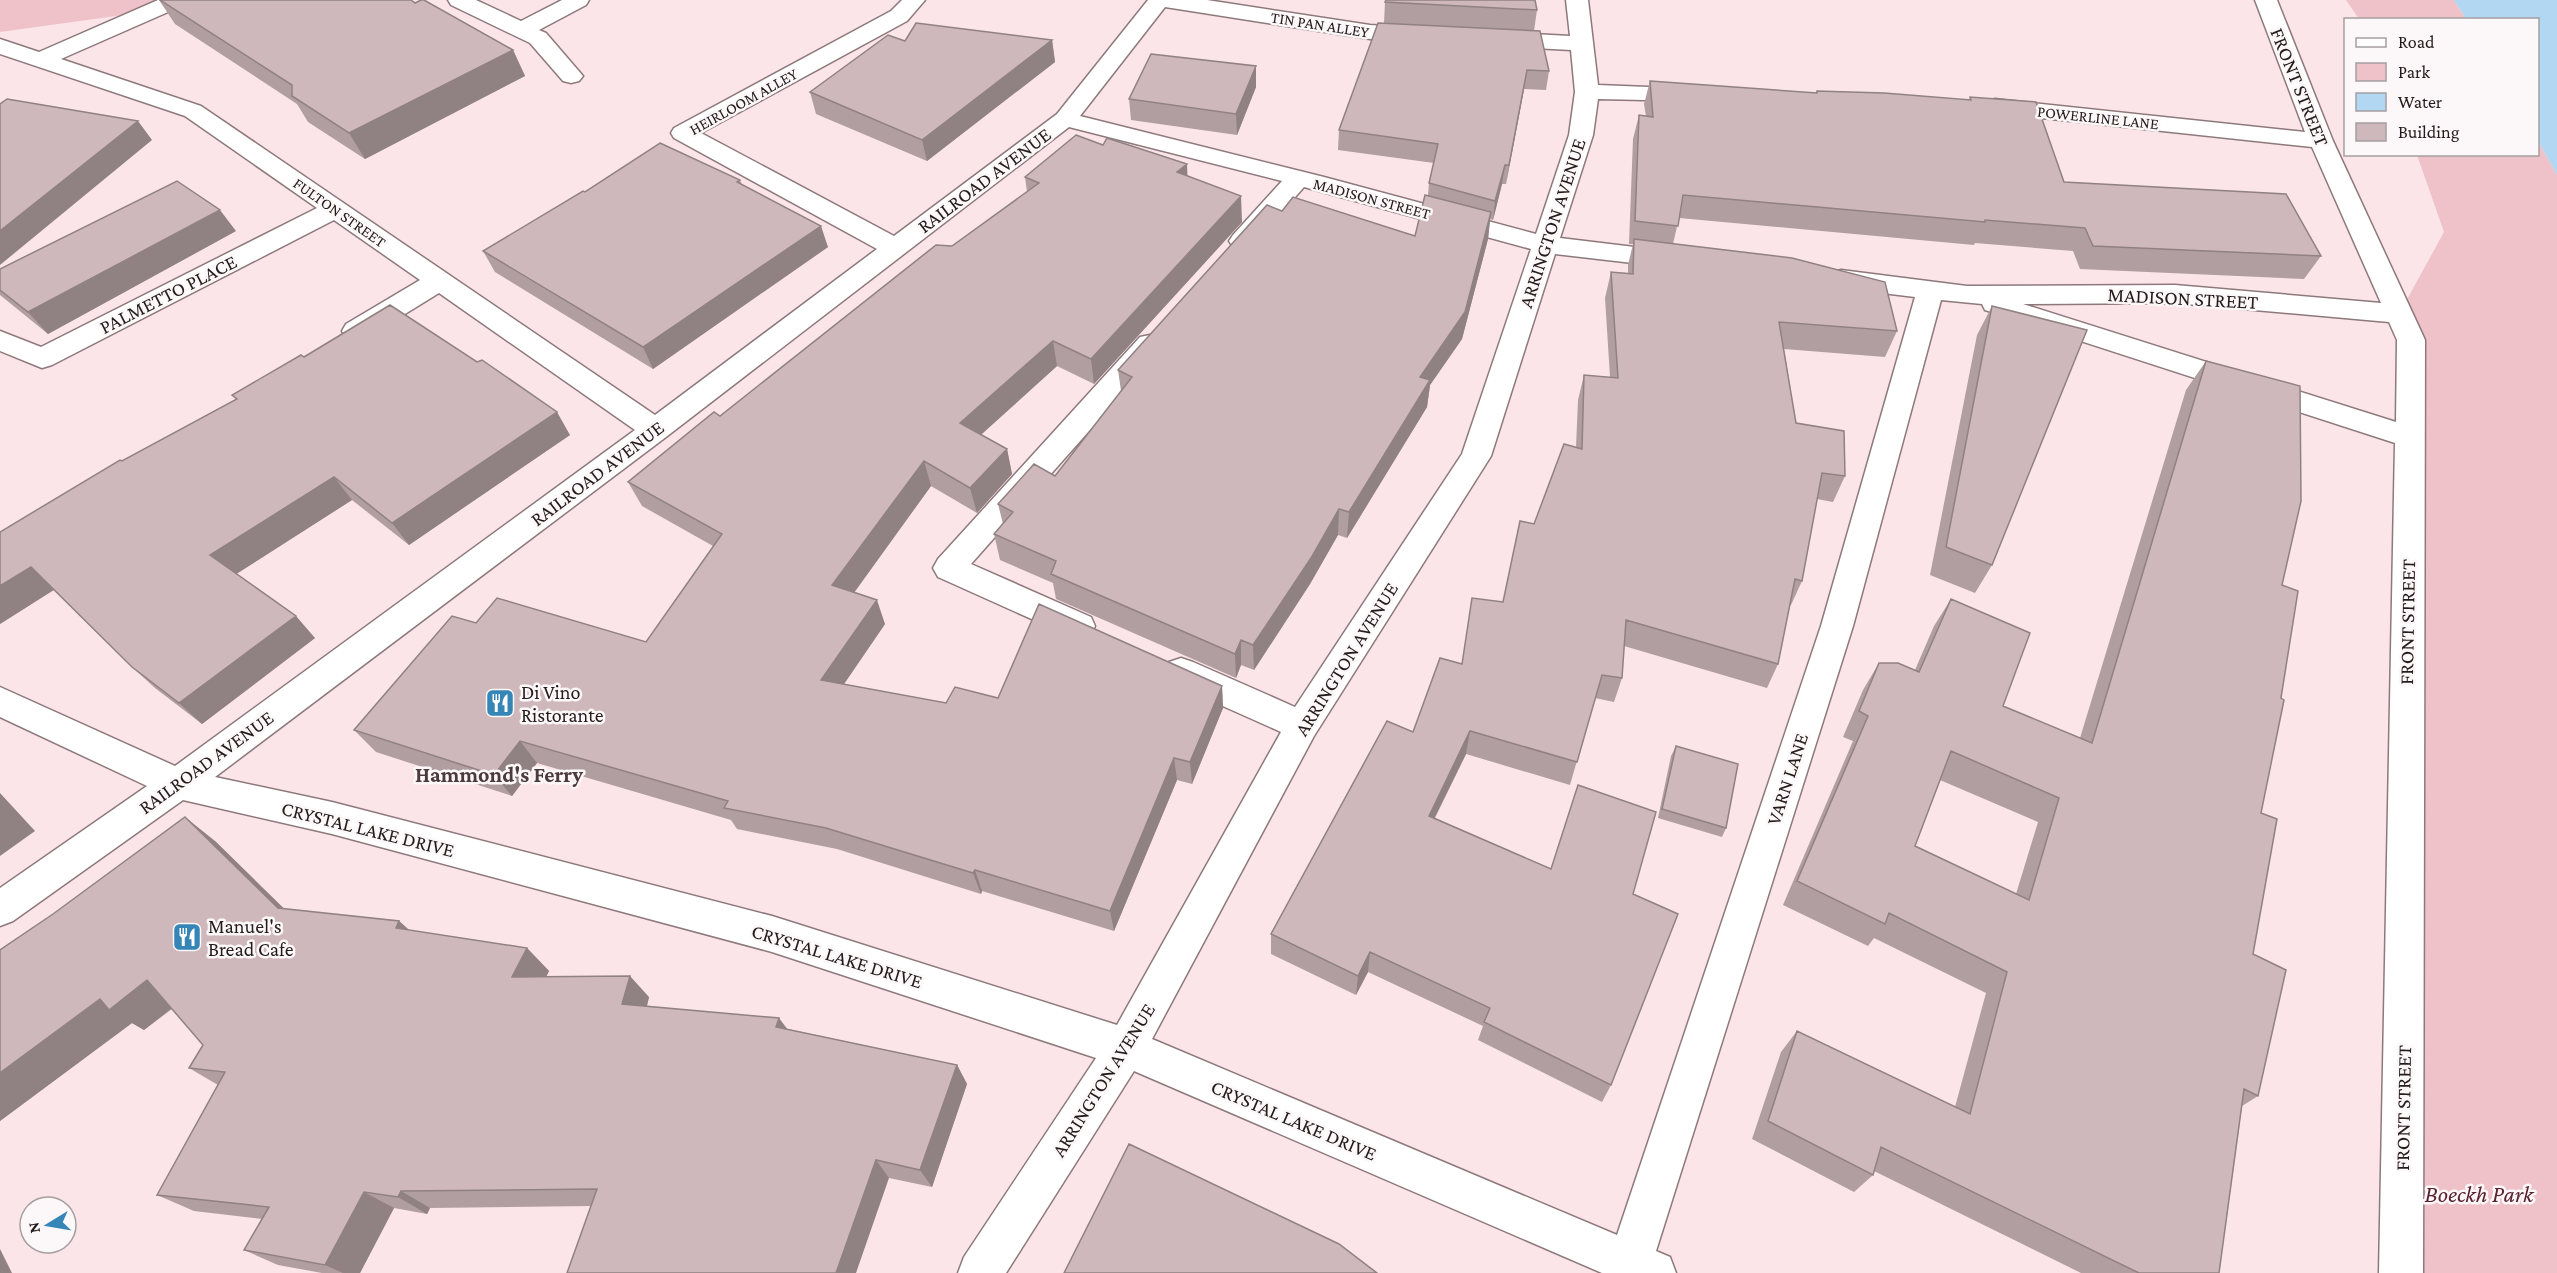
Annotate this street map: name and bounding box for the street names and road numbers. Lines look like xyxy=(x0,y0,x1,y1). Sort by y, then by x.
street label: TIN PAN ALLEY xyxy=(1270,8,1371,41)
street label: FRONT STREET xyxy=(2266,25,2334,150)
street label: HEIRLOOM ALLEY xyxy=(686,65,801,138)
street label: POWERLINE LANE xyxy=(2036,103,2160,132)
street label: RAILROAD AVENUE xyxy=(913,123,1055,237)
street label: ARRINGTON AVENUE xyxy=(1514,135,1590,310)
street label: FULTON STREET xyxy=(290,174,390,251)
street label: MADISON STREET xyxy=(1311,175,1433,222)
street label: PALMETTO PLACE xyxy=(96,250,240,338)
street label: MADISON STREET xyxy=(2107,283,2259,313)
street label: RAILROAD AVENUE xyxy=(526,416,668,530)
street label: FRONT STREET xyxy=(2395,559,2419,685)
street label: ARRINGTON AVENUE xyxy=(1290,578,1402,740)
street label: RAILROAD AVENUE xyxy=(134,706,278,818)
street label: VARN LANE xyxy=(1762,730,1812,828)
street label: CRYSTAL LAKE DRIVE xyxy=(279,797,457,861)
street label: CRYSTAL LAKE DRIVE xyxy=(749,920,925,992)
street label: ARRINGTON AVENUE xyxy=(1047,999,1159,1161)
street label: FRONT STREET xyxy=(2391,1045,2415,1171)
street label: CRYSTAL LAKE DRIVE xyxy=(1208,1075,1380,1165)

